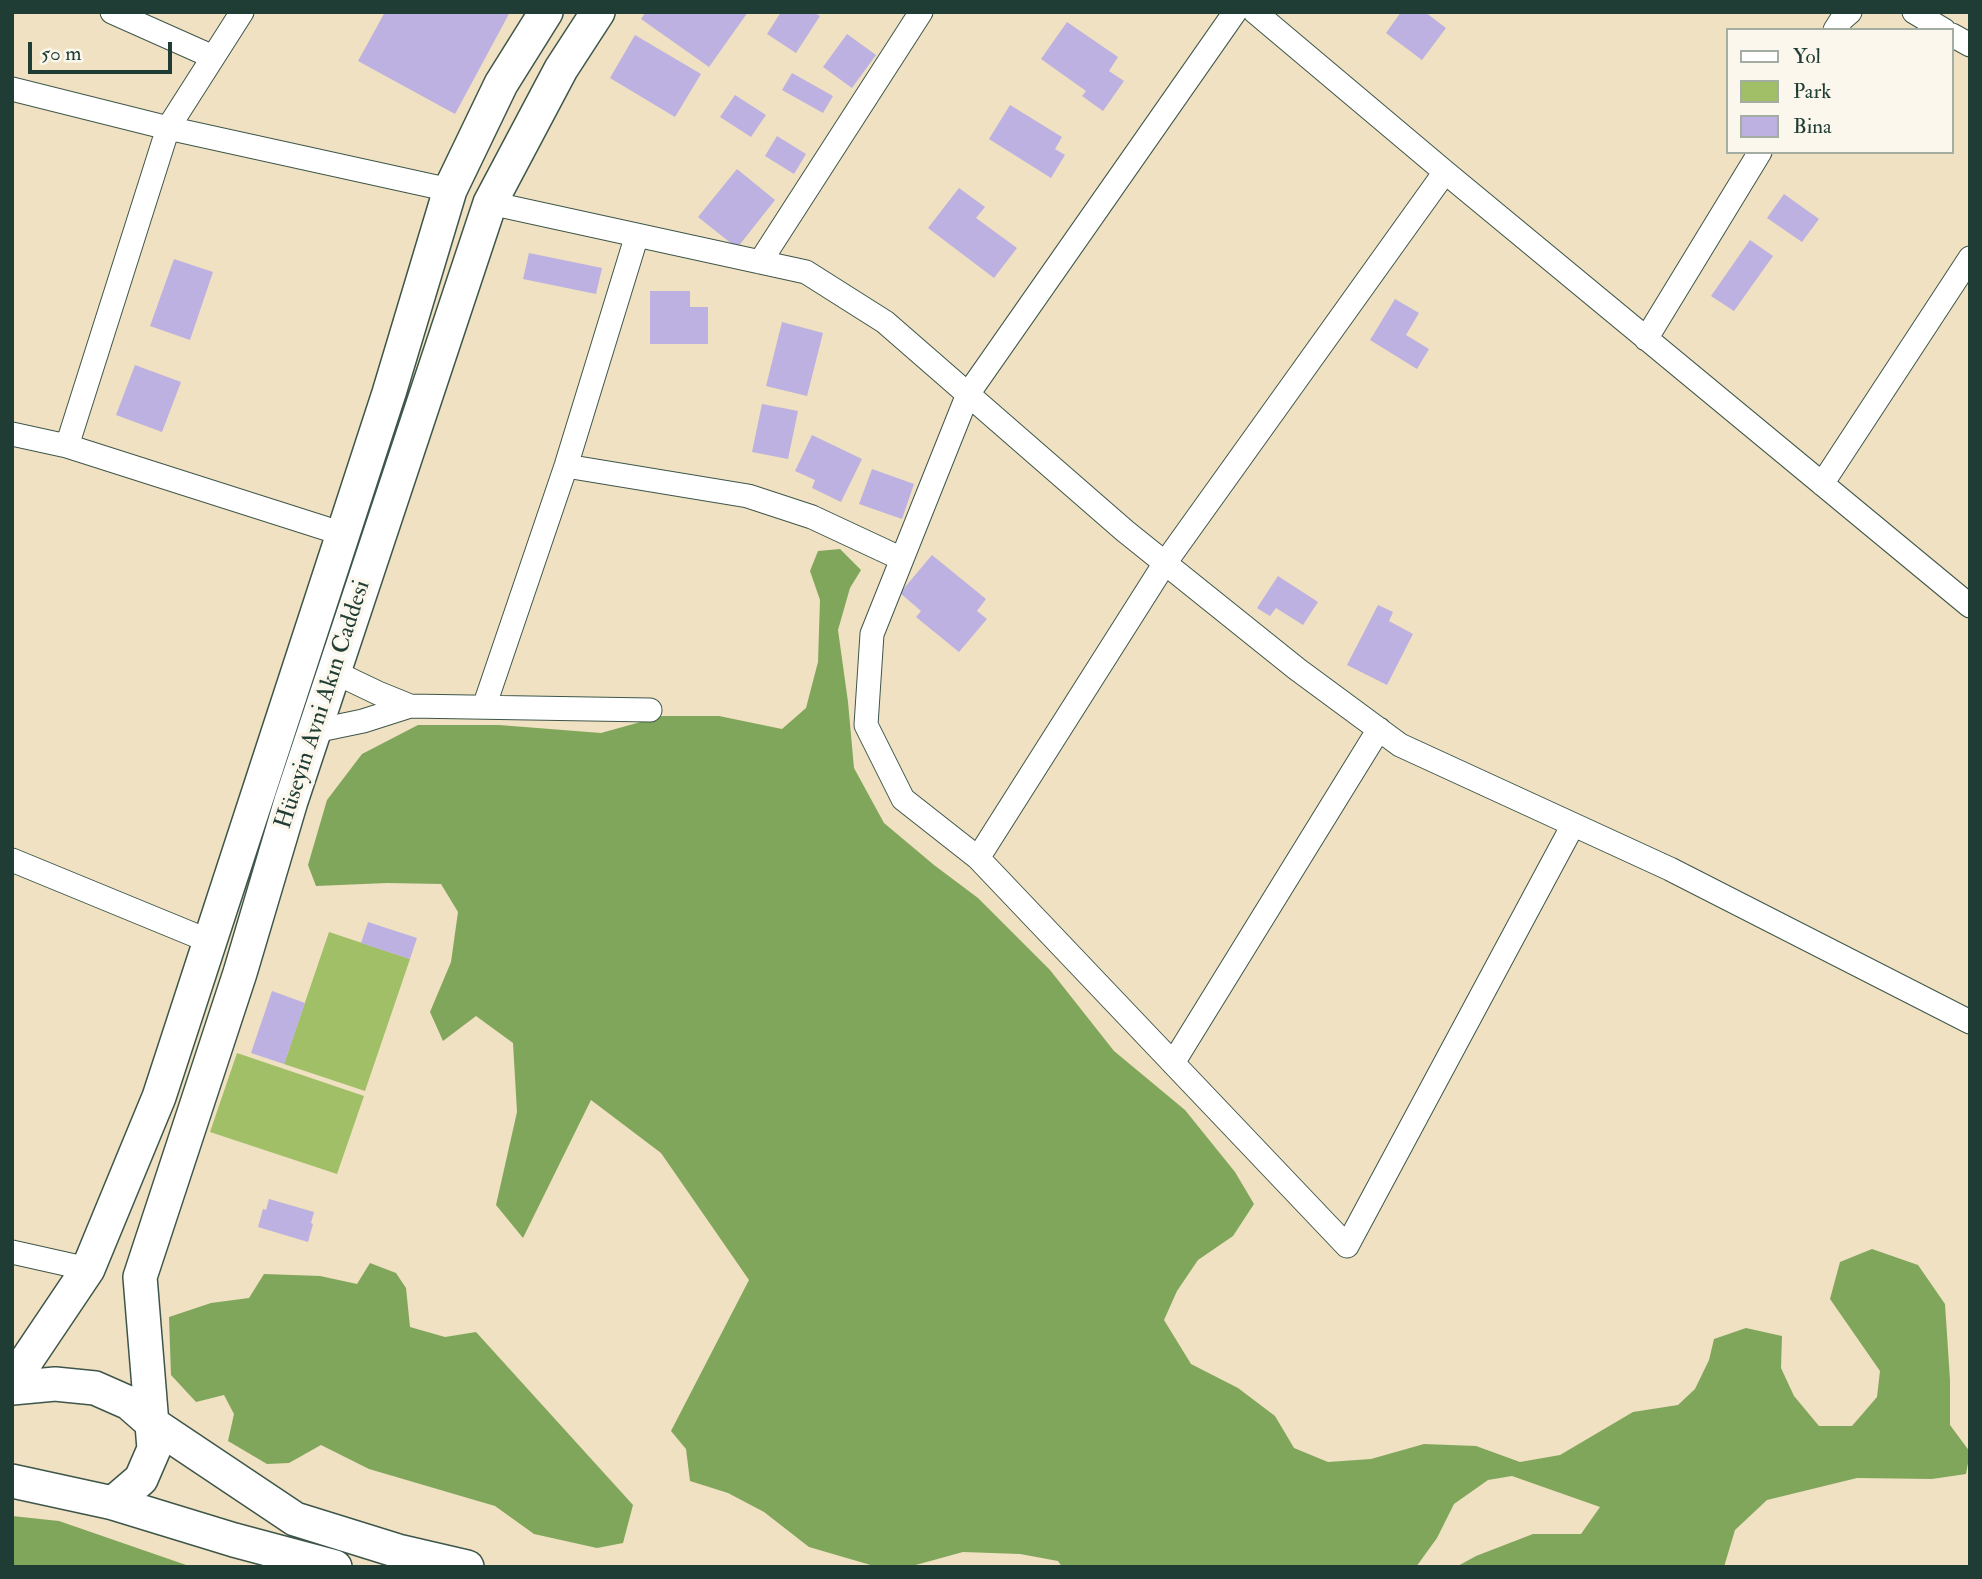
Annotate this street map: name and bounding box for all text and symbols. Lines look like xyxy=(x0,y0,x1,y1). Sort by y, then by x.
scale bar xyxy=(32,28,175,72)
legend xyxy=(1727,28,1954,154)
text: 50 m xyxy=(41,40,82,67)
text: Yol xyxy=(1793,43,1821,70)
text: Park xyxy=(1793,78,1831,105)
text: Bina xyxy=(1793,113,1832,140)
street label: Hüseyin Avni Akın Caddesi xyxy=(270,577,378,833)

